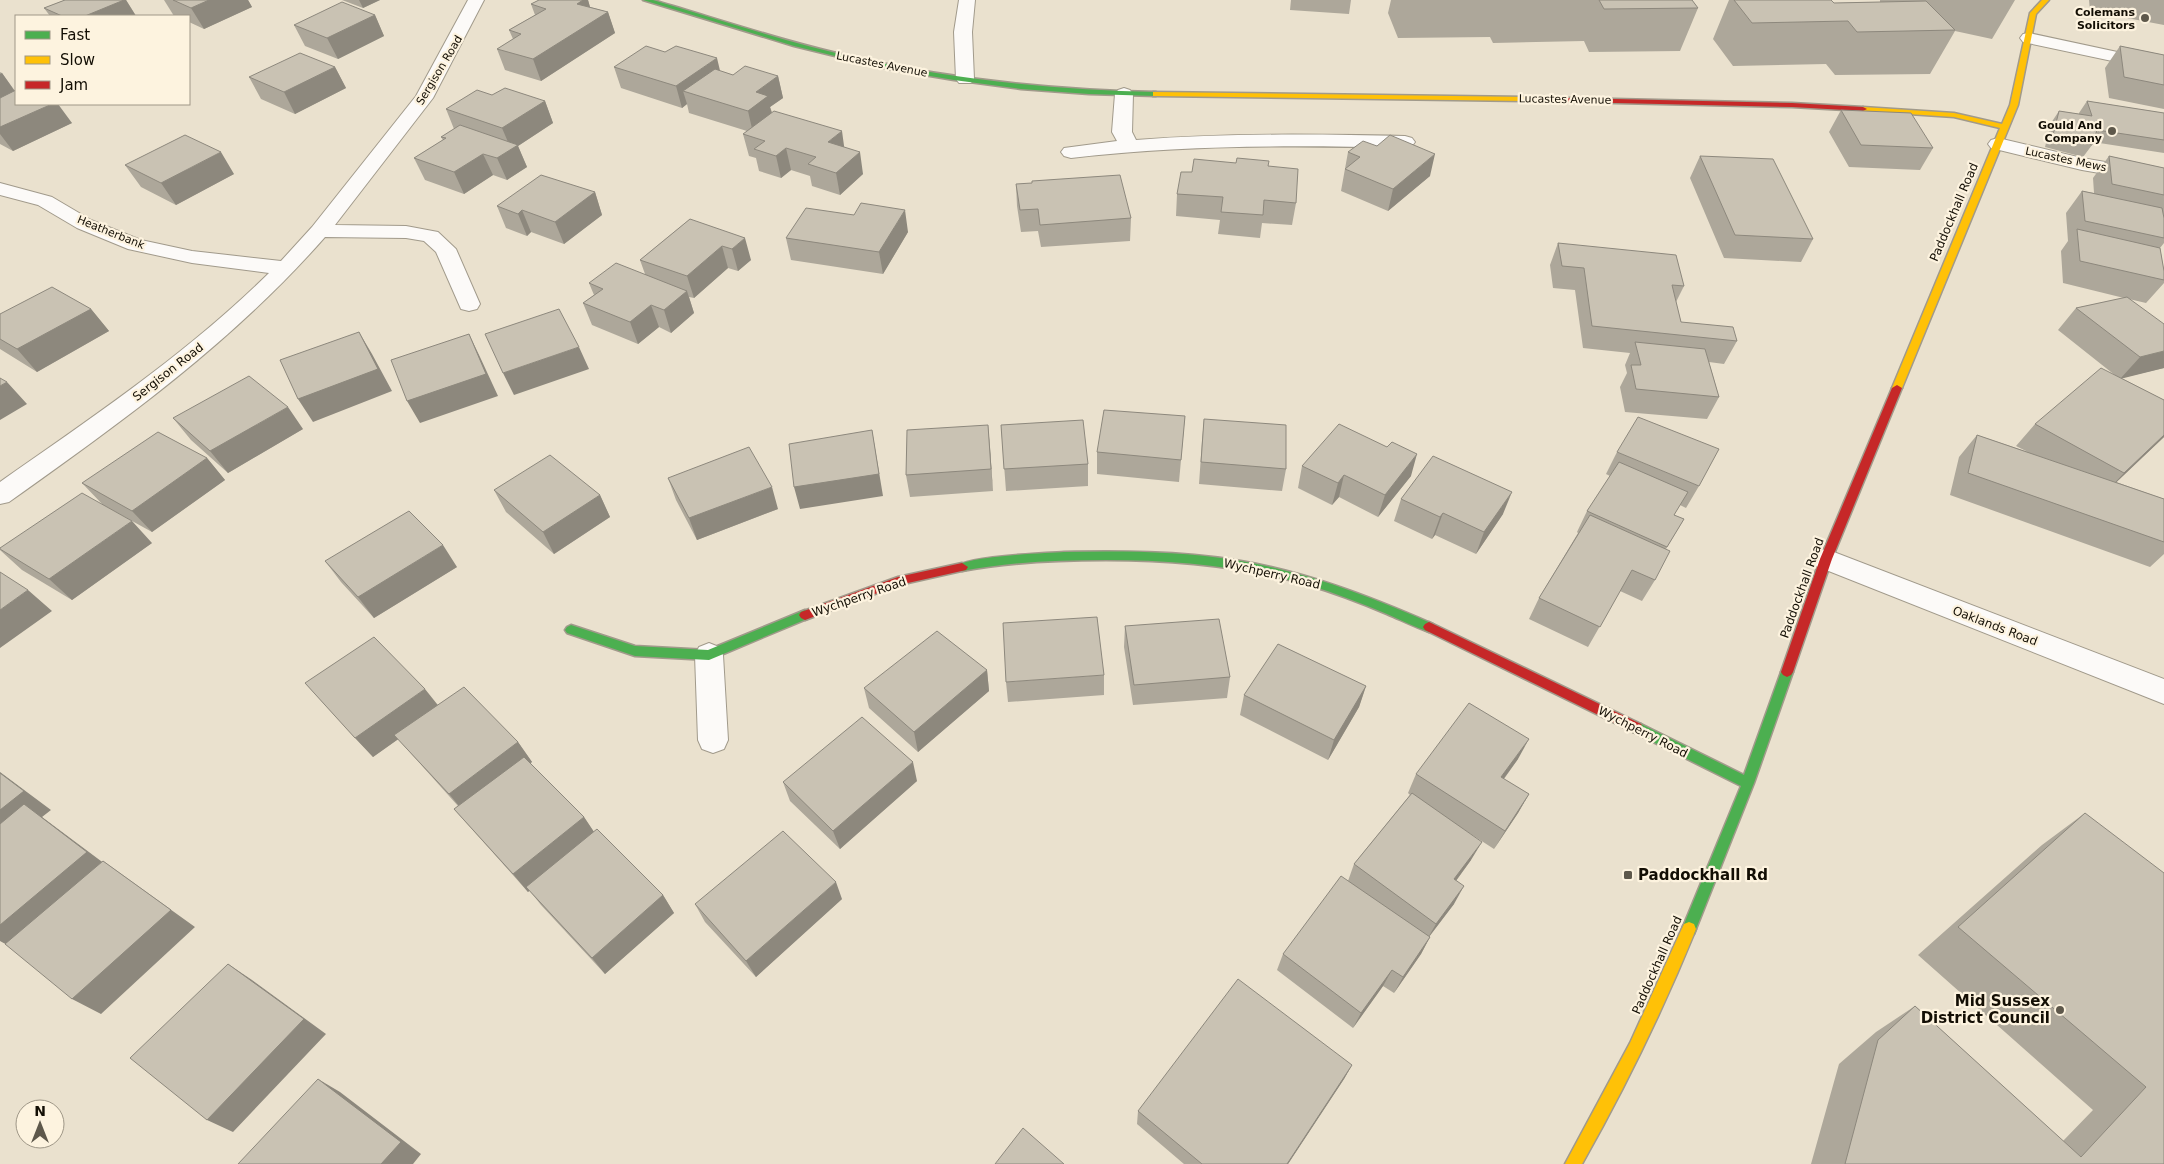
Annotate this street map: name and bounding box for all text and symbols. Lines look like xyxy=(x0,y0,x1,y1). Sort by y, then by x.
place label: Colemans Solicitors xyxy=(2075,6,2135,32)
marker: Colemans Solicitors xyxy=(2139,12,2151,24)
legend xyxy=(15,15,190,105)
text: Fast xyxy=(60,26,90,44)
street label: Sergison Road xyxy=(414,33,465,107)
street label: Lucastes Avenue xyxy=(835,49,929,80)
text: Slow xyxy=(60,51,95,69)
text: Jam xyxy=(59,76,88,94)
street label: Lucastes Avenue xyxy=(1519,92,1612,107)
place label: Gould And Company xyxy=(2038,119,2102,145)
marker: Gould And Company xyxy=(2106,125,2118,137)
street label: Lucastes Mews xyxy=(2024,145,2108,175)
street label: Paddockhall Road xyxy=(1927,161,1981,263)
street label: Heatherbank xyxy=(75,213,147,252)
street label: Sergison Road xyxy=(130,340,206,404)
street label: Paddockhall Road xyxy=(1777,536,1827,640)
street label: Wychperry Road xyxy=(1222,556,1322,592)
street label: Wychperry Road xyxy=(810,574,908,620)
street label: Oaklands Road xyxy=(1951,603,2039,649)
street label: Wychperry Road xyxy=(1596,703,1690,761)
place label: Paddockhall Rd xyxy=(1638,866,1768,884)
marker: Paddockhall Rd xyxy=(1622,869,1634,881)
street label: Paddockhall Road xyxy=(1629,914,1685,1016)
place label: Mid Sussex District Council xyxy=(1921,992,2050,1027)
marker: Mid Sussex District Council xyxy=(2054,1004,2066,1016)
north arrow xyxy=(15,1099,65,1149)
text: N xyxy=(34,1103,46,1119)

